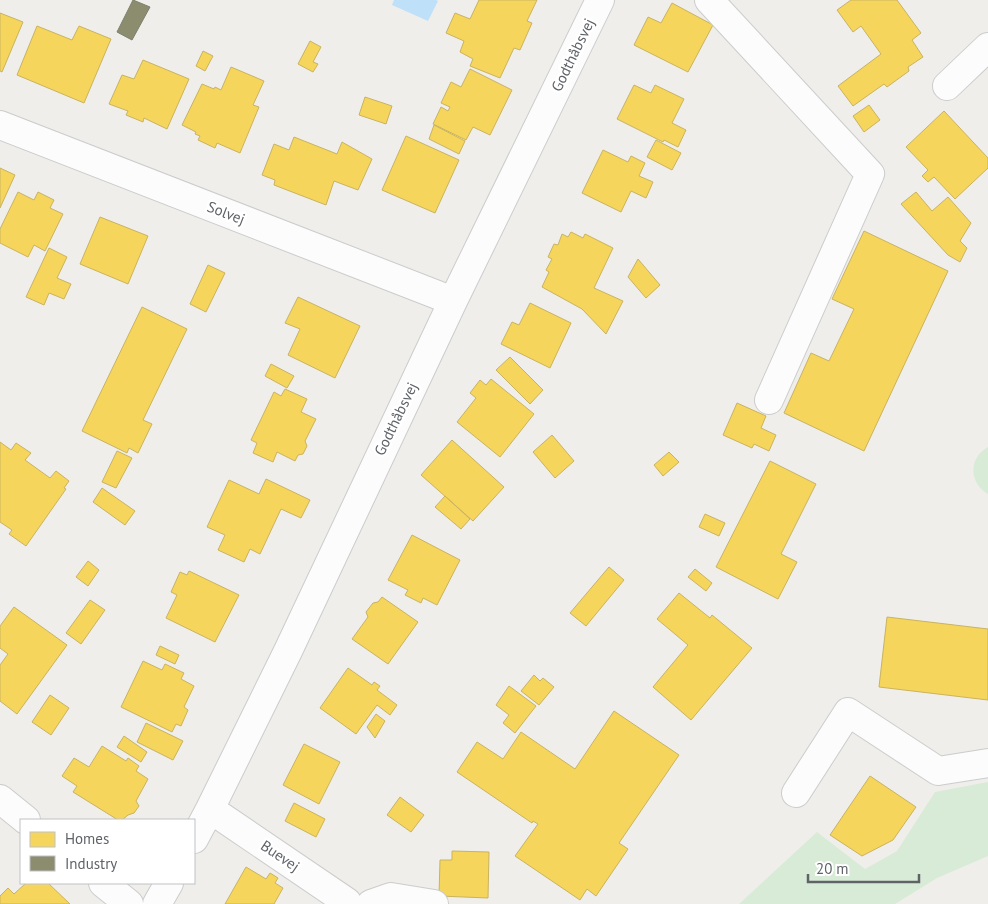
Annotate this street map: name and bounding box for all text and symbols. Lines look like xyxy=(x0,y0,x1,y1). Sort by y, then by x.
street label: Godthåbsvej xyxy=(547,15,598,95)
street label: Solvej xyxy=(205,197,248,228)
street label: Godthåbsvej xyxy=(370,379,421,459)
legend xyxy=(20,819,195,884)
text: Homes xyxy=(65,829,109,848)
street label: Buevej xyxy=(257,836,303,875)
scale bar xyxy=(808,852,919,884)
text: Industry xyxy=(65,854,117,873)
text: 20 m xyxy=(816,859,849,878)

